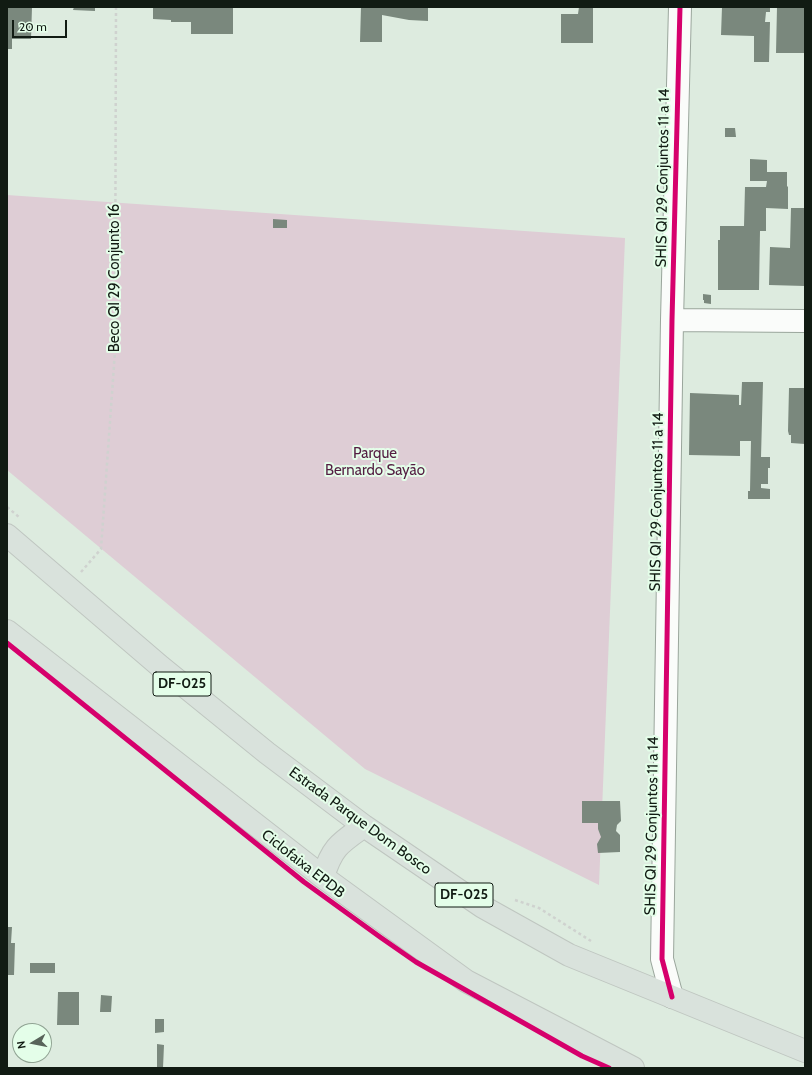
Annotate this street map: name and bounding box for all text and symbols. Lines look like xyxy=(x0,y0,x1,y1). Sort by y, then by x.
scale bar xyxy=(14,12,69,38)
text: 20 m xyxy=(19,19,47,34)
street label: SHIS QI 29 Conjuntos 11 a 14 xyxy=(652,88,674,268)
street label: Beco QI 29 Conjunto 16 xyxy=(106,204,124,352)
street label: SHIS QI 29 Conjuntos 11 a 14 xyxy=(646,412,668,592)
park label: Parque Bernardo Sayão xyxy=(325,445,425,480)
road number: DF-025 xyxy=(153,672,211,696)
street label: SHIS QI 29 Conjuntos 11 a 14 xyxy=(641,736,663,916)
street label: Estrada Parque Dom Bosco xyxy=(285,763,435,879)
street label: Ciclofaixa EPDB xyxy=(258,826,348,902)
road number: DF-025 xyxy=(435,883,493,907)
north arrow xyxy=(12,1023,52,1063)
text: N xyxy=(14,1040,29,1050)

